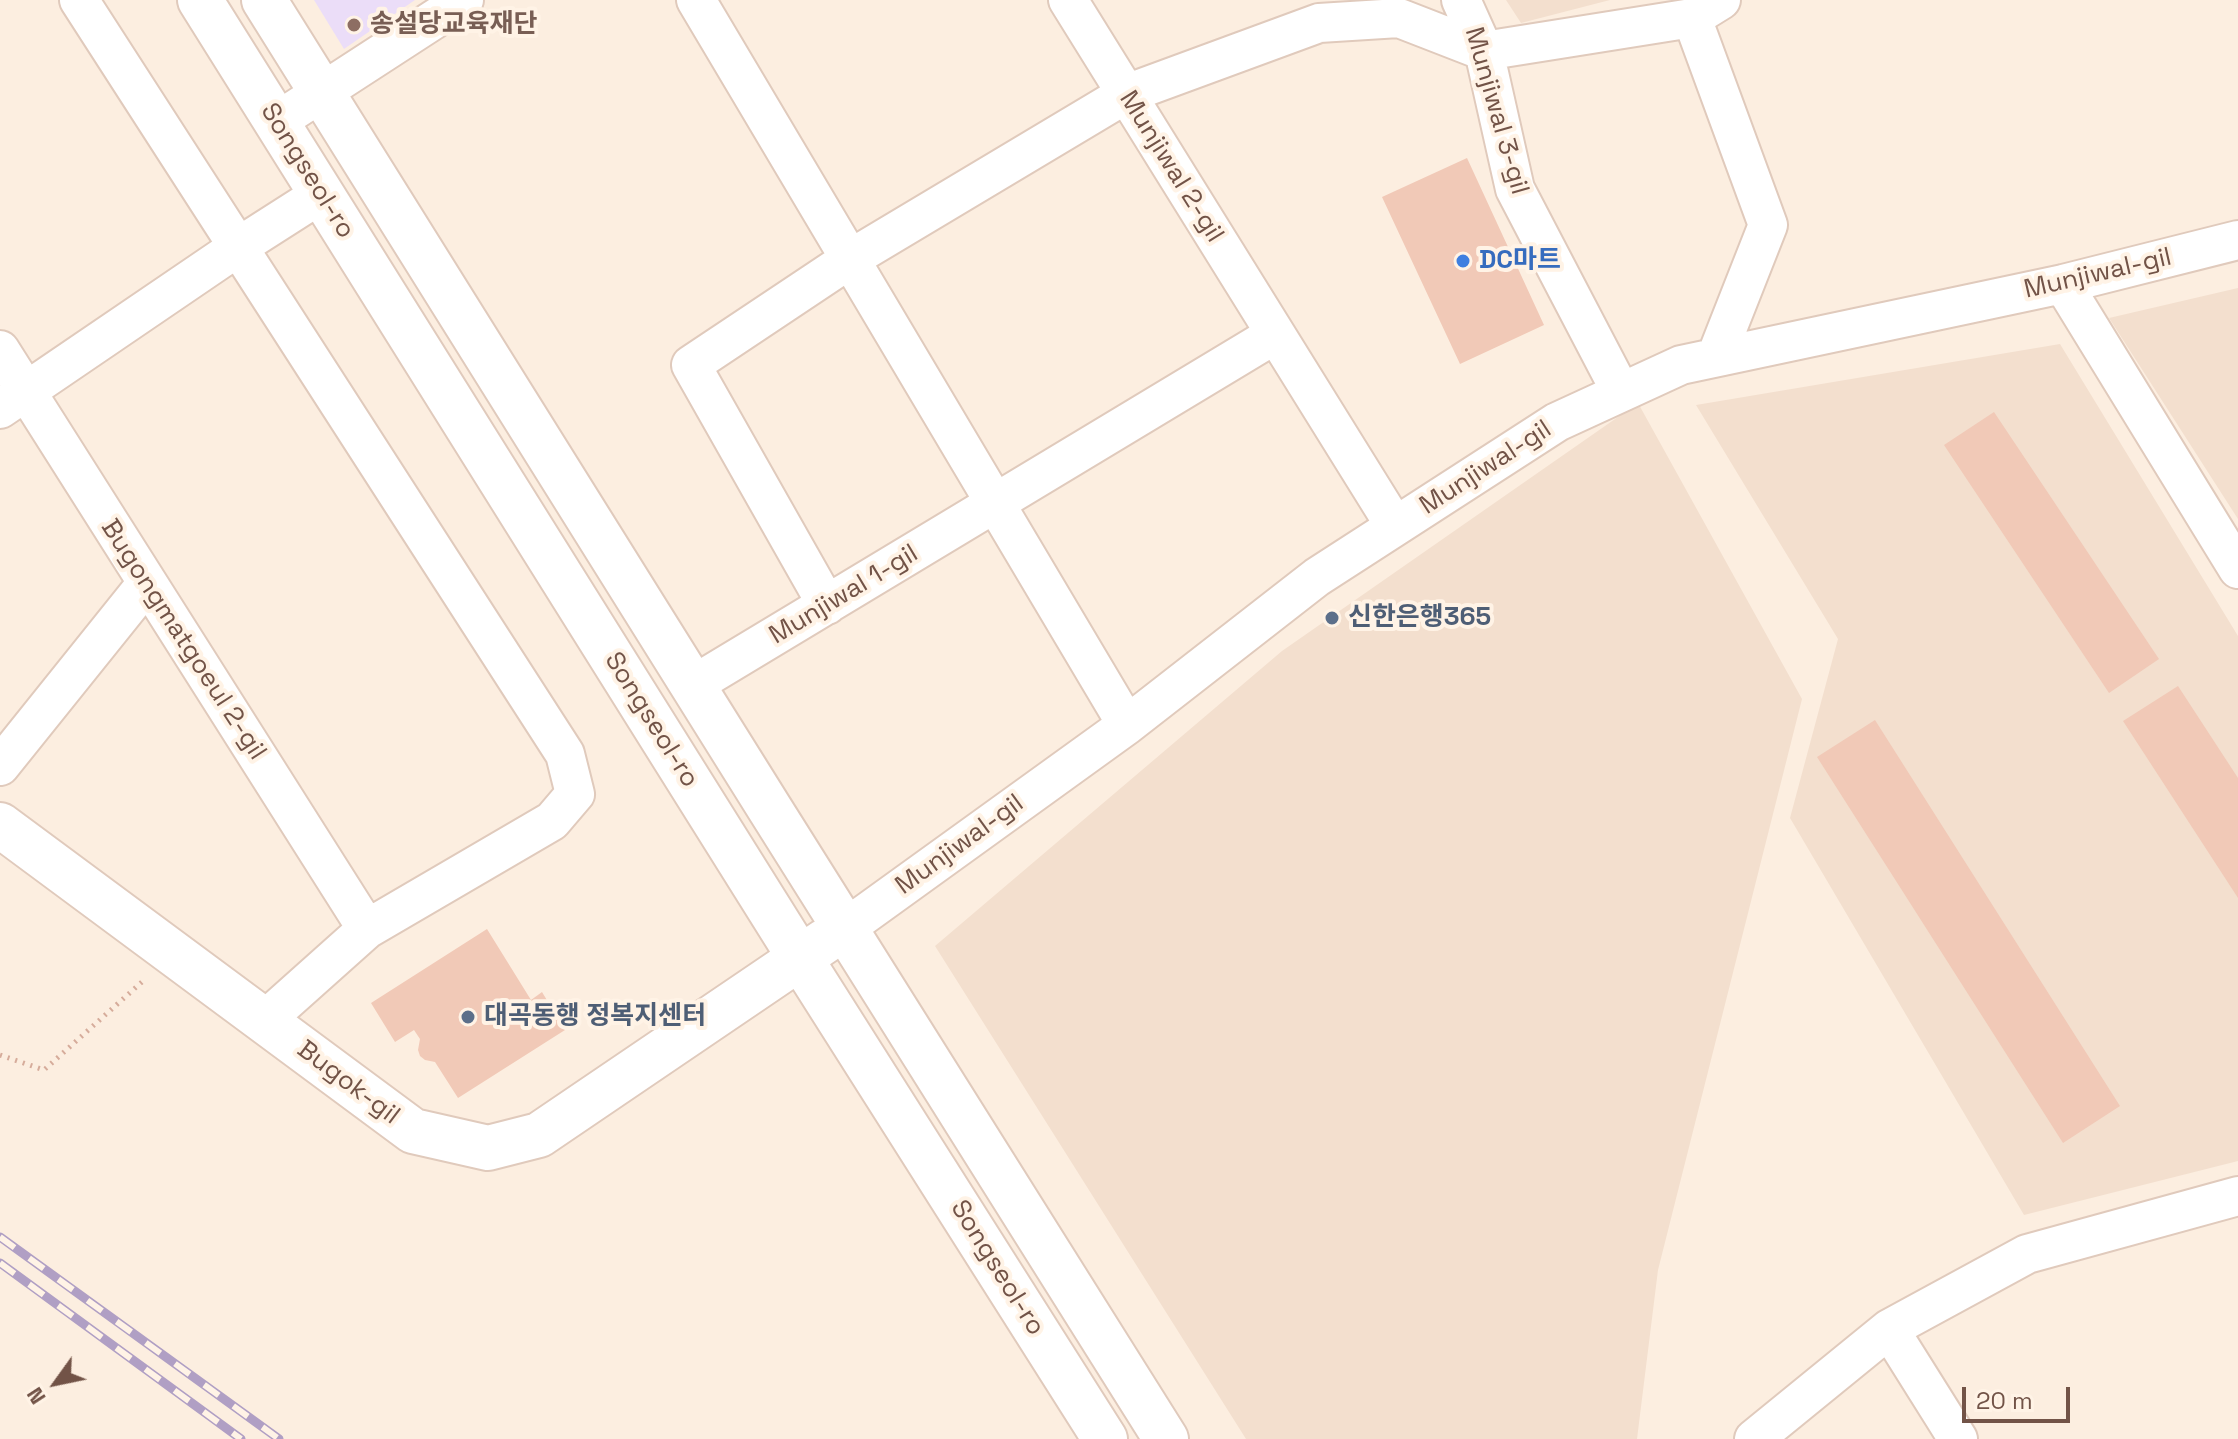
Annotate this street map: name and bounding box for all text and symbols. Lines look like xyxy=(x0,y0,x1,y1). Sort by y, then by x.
place label: 송설당교육재단 xyxy=(370,9,537,41)
marker: 송설당교육재단 xyxy=(345,16,363,34)
street label: Munjiwal 3-gil xyxy=(1457,24,1535,198)
street label: Munjiwal 2-gil xyxy=(1112,86,1230,248)
street label: Songseol-ro xyxy=(253,98,361,244)
street label: Munjiwal-gil xyxy=(2021,242,2175,306)
place label: DC마트 xyxy=(1479,245,1561,277)
marker: DC마트 xyxy=(1454,252,1472,270)
street label: Munjiwal-gil xyxy=(1414,414,1558,522)
street label: Bugongmatgoeul 2-gil xyxy=(94,514,272,766)
street label: Munjiwal 1-gil xyxy=(764,538,924,652)
place label: 신한은행365 xyxy=(1348,602,1491,634)
marker: 신한은행365 xyxy=(1323,609,1341,627)
street label: Songseol-ro xyxy=(597,647,705,793)
street label: Munjiwal-gil xyxy=(890,788,1030,902)
place label: 대곡동행 정복지센터 xyxy=(484,1001,706,1033)
marker: 대곡동행 정복지센터 xyxy=(459,1008,477,1026)
street label: Bugok-gil xyxy=(291,1034,405,1132)
street label: Songseol-ro xyxy=(943,1195,1051,1341)
north arrow xyxy=(16,1343,96,1423)
scale bar xyxy=(1966,1371,2074,1421)
text: N xyxy=(20,1382,52,1410)
text: 20 m xyxy=(1976,1385,2033,1416)

